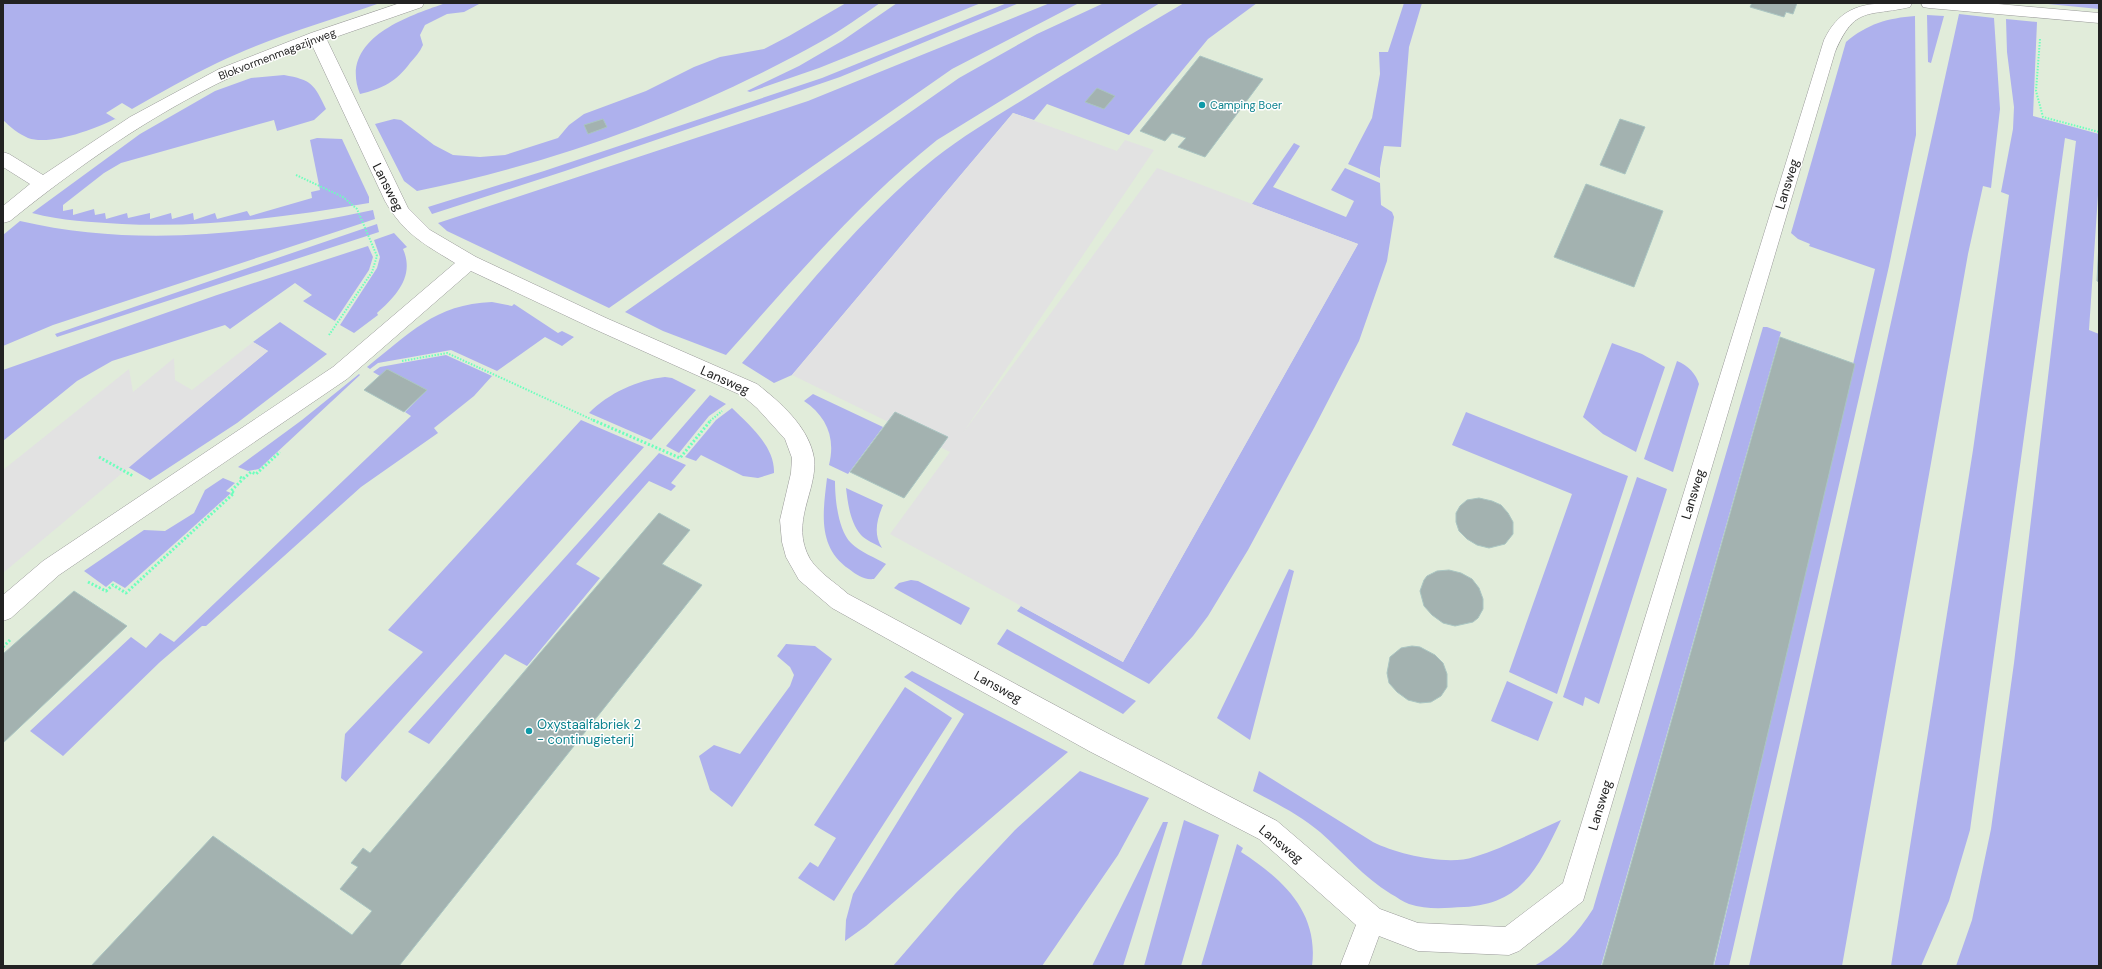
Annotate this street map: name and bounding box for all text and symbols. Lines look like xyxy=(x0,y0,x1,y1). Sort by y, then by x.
street label: Blokvormenmagazijnweg xyxy=(216,25,338,83)
place label: Camping Boer xyxy=(1210,98,1282,112)
marker: Camping Boer xyxy=(1197,100,1207,110)
street label: Lansweg xyxy=(1771,157,1803,211)
street label: Lansweg xyxy=(369,160,407,214)
street label: Lansweg xyxy=(698,362,752,398)
street label: Lansweg xyxy=(1677,467,1709,521)
street label: Lansweg xyxy=(971,667,1025,707)
place label: Oxystaalfabriek 2 - continugieterij xyxy=(537,716,641,748)
marker: Oxystaalfabriek 2 - continugieterij xyxy=(524,726,534,736)
street label: Lansweg xyxy=(1584,778,1616,832)
street label: Lansweg xyxy=(1255,821,1307,867)

